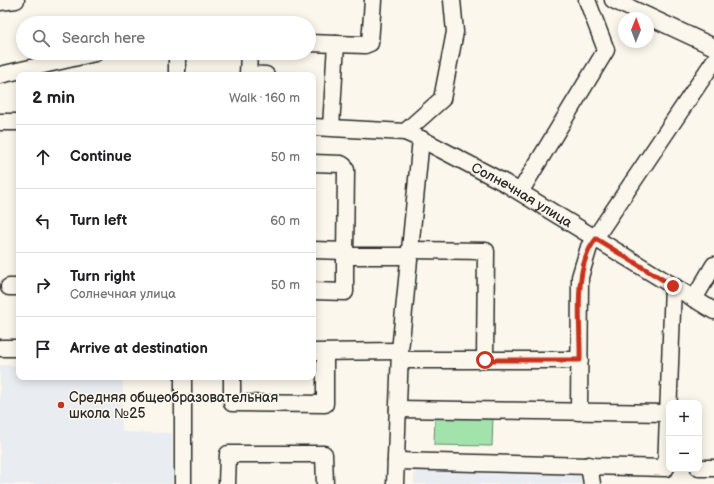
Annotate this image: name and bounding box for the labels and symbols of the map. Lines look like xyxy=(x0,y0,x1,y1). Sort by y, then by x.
north arrow xyxy=(618,12,654,48)
street label: Солнечная улица xyxy=(468,159,576,232)
route end xyxy=(664,277,682,295)
route start xyxy=(476,351,494,369)
place label: Средняя общеобразовательная школа №25 xyxy=(69,389,278,422)
marker: Средняя общеобразовательная школа №25 xyxy=(56,400,66,410)

